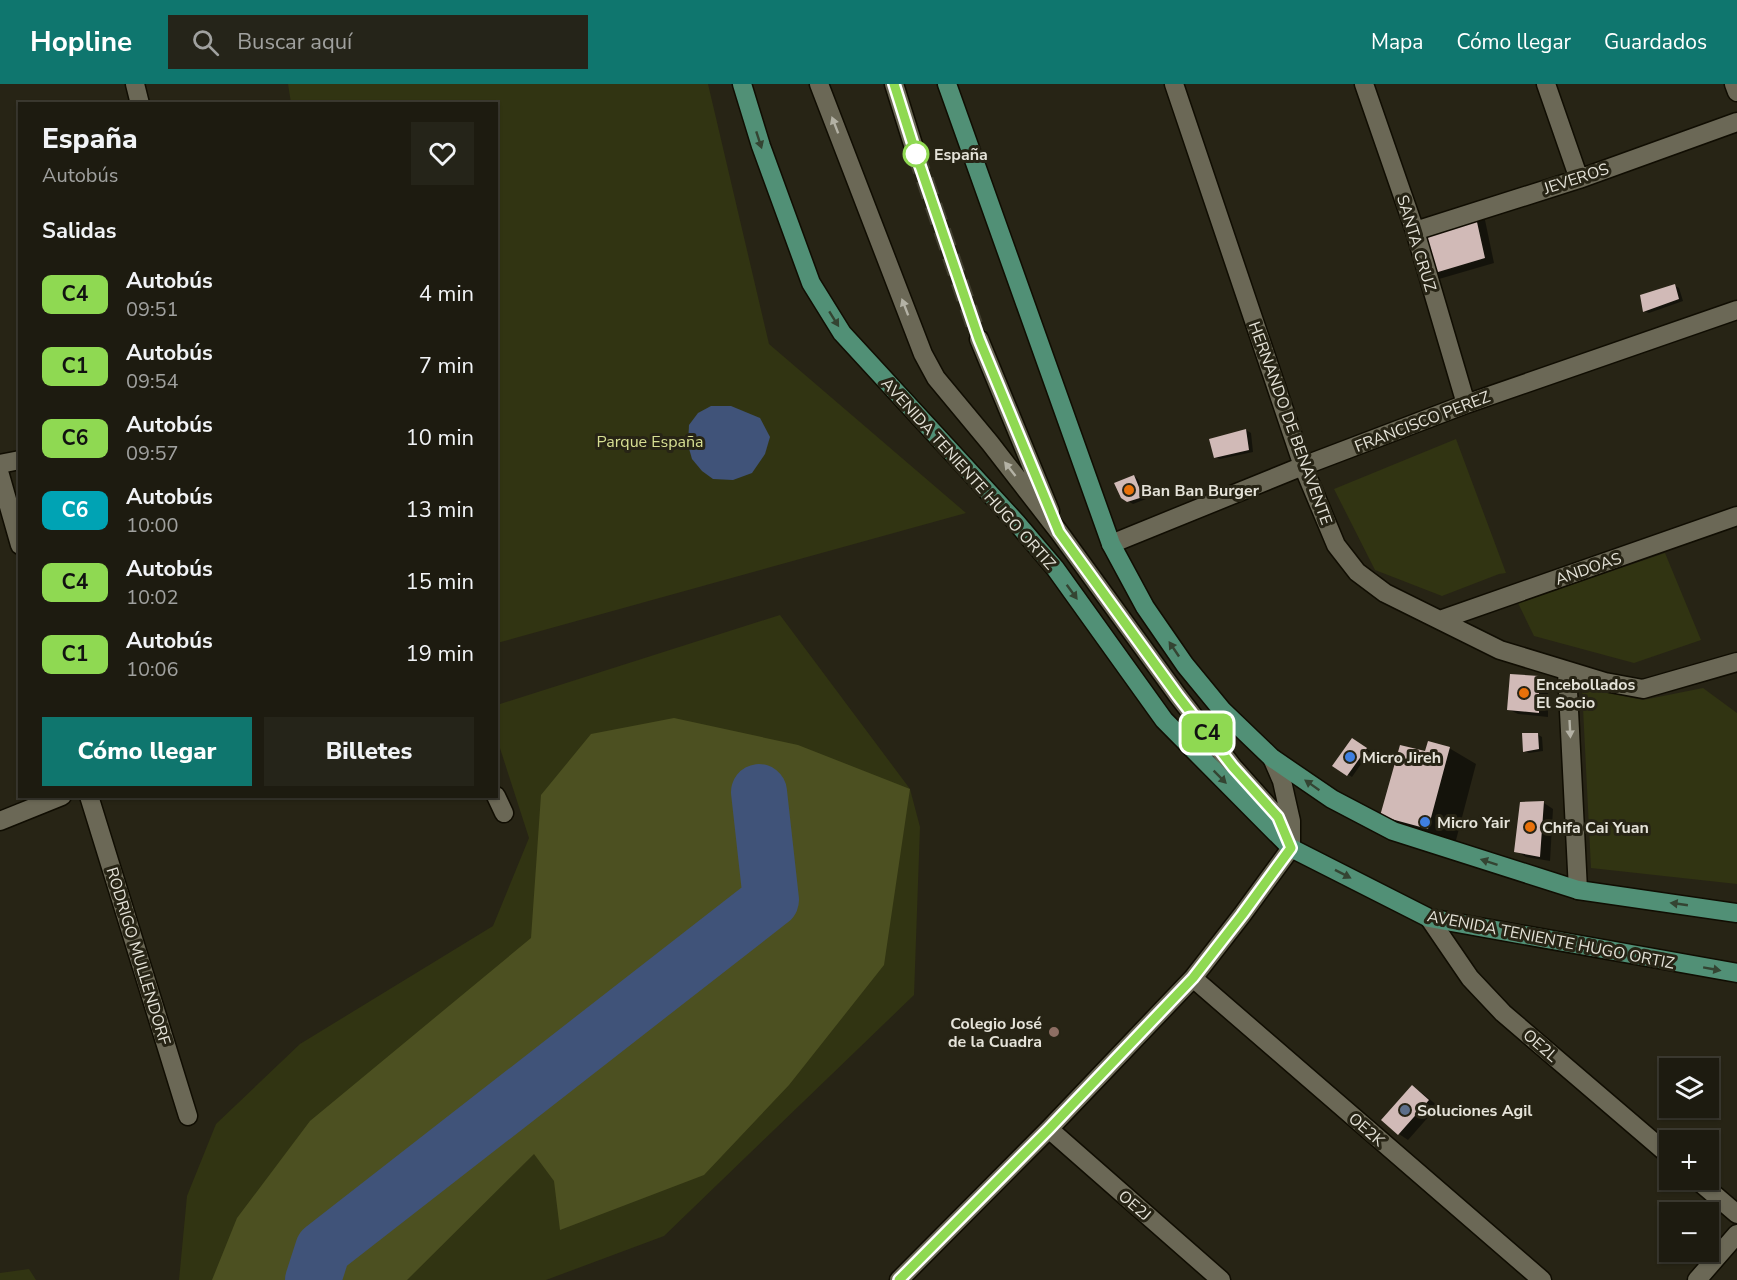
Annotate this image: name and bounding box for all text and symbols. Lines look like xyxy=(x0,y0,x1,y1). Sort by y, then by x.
search box xyxy=(168,15,588,69)
text: Hopline xyxy=(30,23,132,61)
icon: search xyxy=(189,26,222,59)
text: Buscar aquí xyxy=(237,27,352,57)
text: Mapa xyxy=(1371,28,1423,56)
text: Cómo llegar xyxy=(1456,28,1571,56)
text: Guardados xyxy=(1604,28,1707,56)
one-way arrow xyxy=(830,116,840,134)
text: España xyxy=(42,120,138,158)
button: heart xyxy=(411,122,474,185)
one-way arrow xyxy=(755,131,764,149)
marker: España xyxy=(903,141,929,167)
place label: España xyxy=(934,144,988,166)
street label: JEVEROS xyxy=(1540,158,1612,200)
text: Autobús xyxy=(42,162,118,189)
street label: SANTA CRUZ xyxy=(1391,192,1441,295)
text: Salidas xyxy=(42,216,117,246)
text: Autobús xyxy=(126,266,213,296)
text: 4 min xyxy=(419,279,474,309)
text: C4 xyxy=(62,280,88,308)
text: 09:51 xyxy=(126,296,179,323)
one-way arrow xyxy=(900,298,910,316)
one-way arrow xyxy=(828,311,839,327)
street label: HERNANDO DE BENAVENTE xyxy=(1243,319,1337,528)
text: Autobús xyxy=(126,338,213,368)
text: 7 min xyxy=(419,351,474,381)
text: C1 xyxy=(62,352,88,380)
text: 09:54 xyxy=(126,368,179,395)
street label: AVENIDA TENIENTE HUGO ORTIZ xyxy=(876,373,1061,575)
street label: FRANCISCO PEREZ xyxy=(1352,386,1494,458)
text: Autobús xyxy=(126,410,213,440)
text: 10 min xyxy=(406,423,474,453)
text: C6 xyxy=(62,424,88,452)
park label: Parque España xyxy=(596,431,704,453)
text: 09:57 xyxy=(126,440,179,467)
one-way arrow xyxy=(1005,462,1017,477)
place label: Ban Ban Burger xyxy=(1141,480,1260,502)
text: Autobús xyxy=(126,482,213,512)
marker: Ban Ban Burger xyxy=(1122,483,1136,497)
text: 13 min xyxy=(406,495,474,525)
text: C6 xyxy=(62,496,88,524)
text: 10:00 xyxy=(126,512,179,539)
street label: ANDOAS xyxy=(1552,547,1625,591)
text: Autobús xyxy=(126,554,213,584)
text: 15 min xyxy=(406,567,474,597)
text: C4 xyxy=(62,568,88,596)
text: 10:02 xyxy=(126,584,179,611)
one-way arrow xyxy=(1066,584,1078,600)
text: Autobús xyxy=(126,626,213,656)
text: 19 min xyxy=(406,639,474,669)
text: C1 xyxy=(62,640,88,668)
one-way arrow xyxy=(1168,642,1180,658)
text: 10:06 xyxy=(126,656,179,683)
place label: Encebollados El Socio xyxy=(1536,674,1636,714)
marker: Encebollados El Socio xyxy=(1517,686,1531,700)
line badge: C4 xyxy=(1180,714,1234,752)
button: Cómo llegar xyxy=(42,717,252,786)
button: Billetes xyxy=(264,717,474,786)
text: C4 xyxy=(1194,719,1220,747)
one-way arrow xyxy=(1565,720,1574,739)
place label: Micro Jireh xyxy=(1362,747,1441,769)
marker: Micro Jireh xyxy=(1343,750,1357,764)
one-way arrow xyxy=(1213,769,1227,783)
one-way arrow xyxy=(1304,779,1320,791)
place label: Micro Yair xyxy=(1437,812,1511,834)
marker: Micro Yair xyxy=(1418,815,1432,829)
place label: Chifa Cai Yuan xyxy=(1542,817,1649,839)
marker: Chifa Cai Yuan xyxy=(1523,820,1537,834)
one-way arrow xyxy=(1480,857,1498,866)
street label: RODRIGO MULLENDORF xyxy=(100,865,176,1048)
one-way arrow xyxy=(1334,870,1351,879)
one-way arrow xyxy=(1669,900,1688,909)
street label: AVENIDA TENIENTE HUGO ORTIZ xyxy=(1425,905,1677,975)
one-way arrow xyxy=(1702,964,1721,973)
place label: Colegio José de la Cuadra xyxy=(948,1013,1042,1053)
street label: OE2L xyxy=(1518,1024,1563,1067)
marker: Colegio José de la Cuadra xyxy=(1047,1025,1061,1039)
map controls xyxy=(1659,1058,1719,1262)
button: layers xyxy=(1659,1058,1719,1118)
place label: Soluciones Agil xyxy=(1417,1100,1532,1122)
marker: Soluciones Agil xyxy=(1398,1103,1412,1117)
street label: OE2K xyxy=(1344,1108,1390,1152)
button: + xyxy=(1659,1130,1719,1190)
street label: OE2J xyxy=(1113,1186,1155,1226)
button: − xyxy=(1659,1202,1719,1262)

